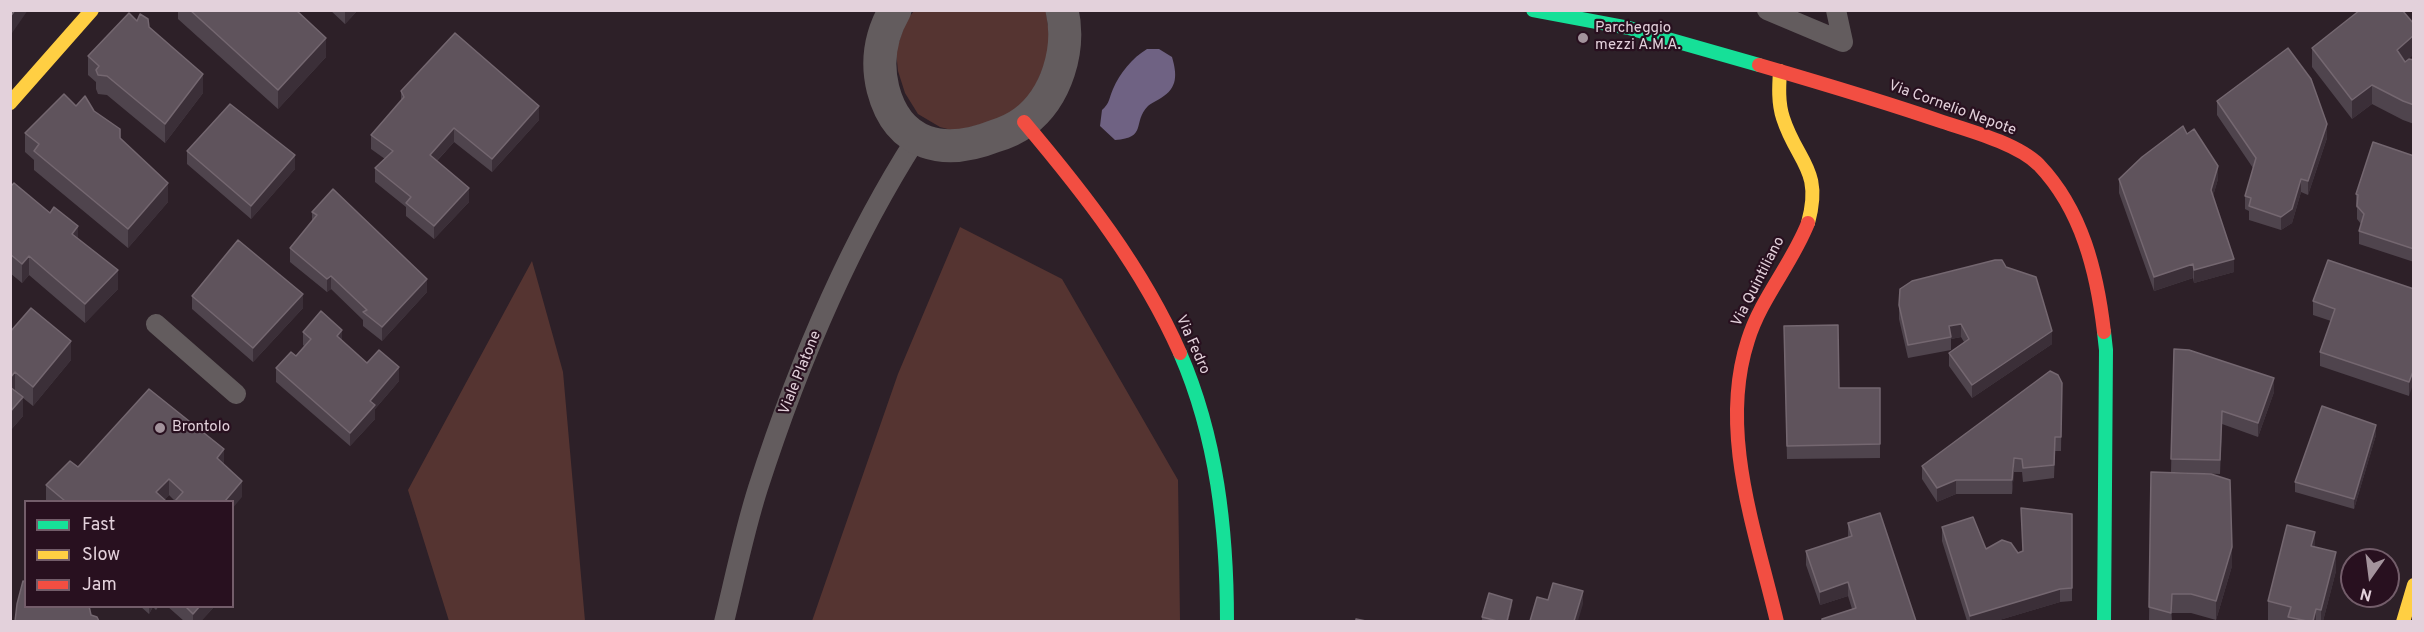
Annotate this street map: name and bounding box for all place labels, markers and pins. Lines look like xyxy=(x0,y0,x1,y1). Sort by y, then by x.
place label: Parcheggio mezzi A.M.A. xyxy=(1595,20,1681,55)
marker: Parcheggio mezzi A.M.A. xyxy=(1576,31,1590,45)
place label: Brontolo xyxy=(172,419,230,437)
marker: Brontolo xyxy=(153,421,167,435)

